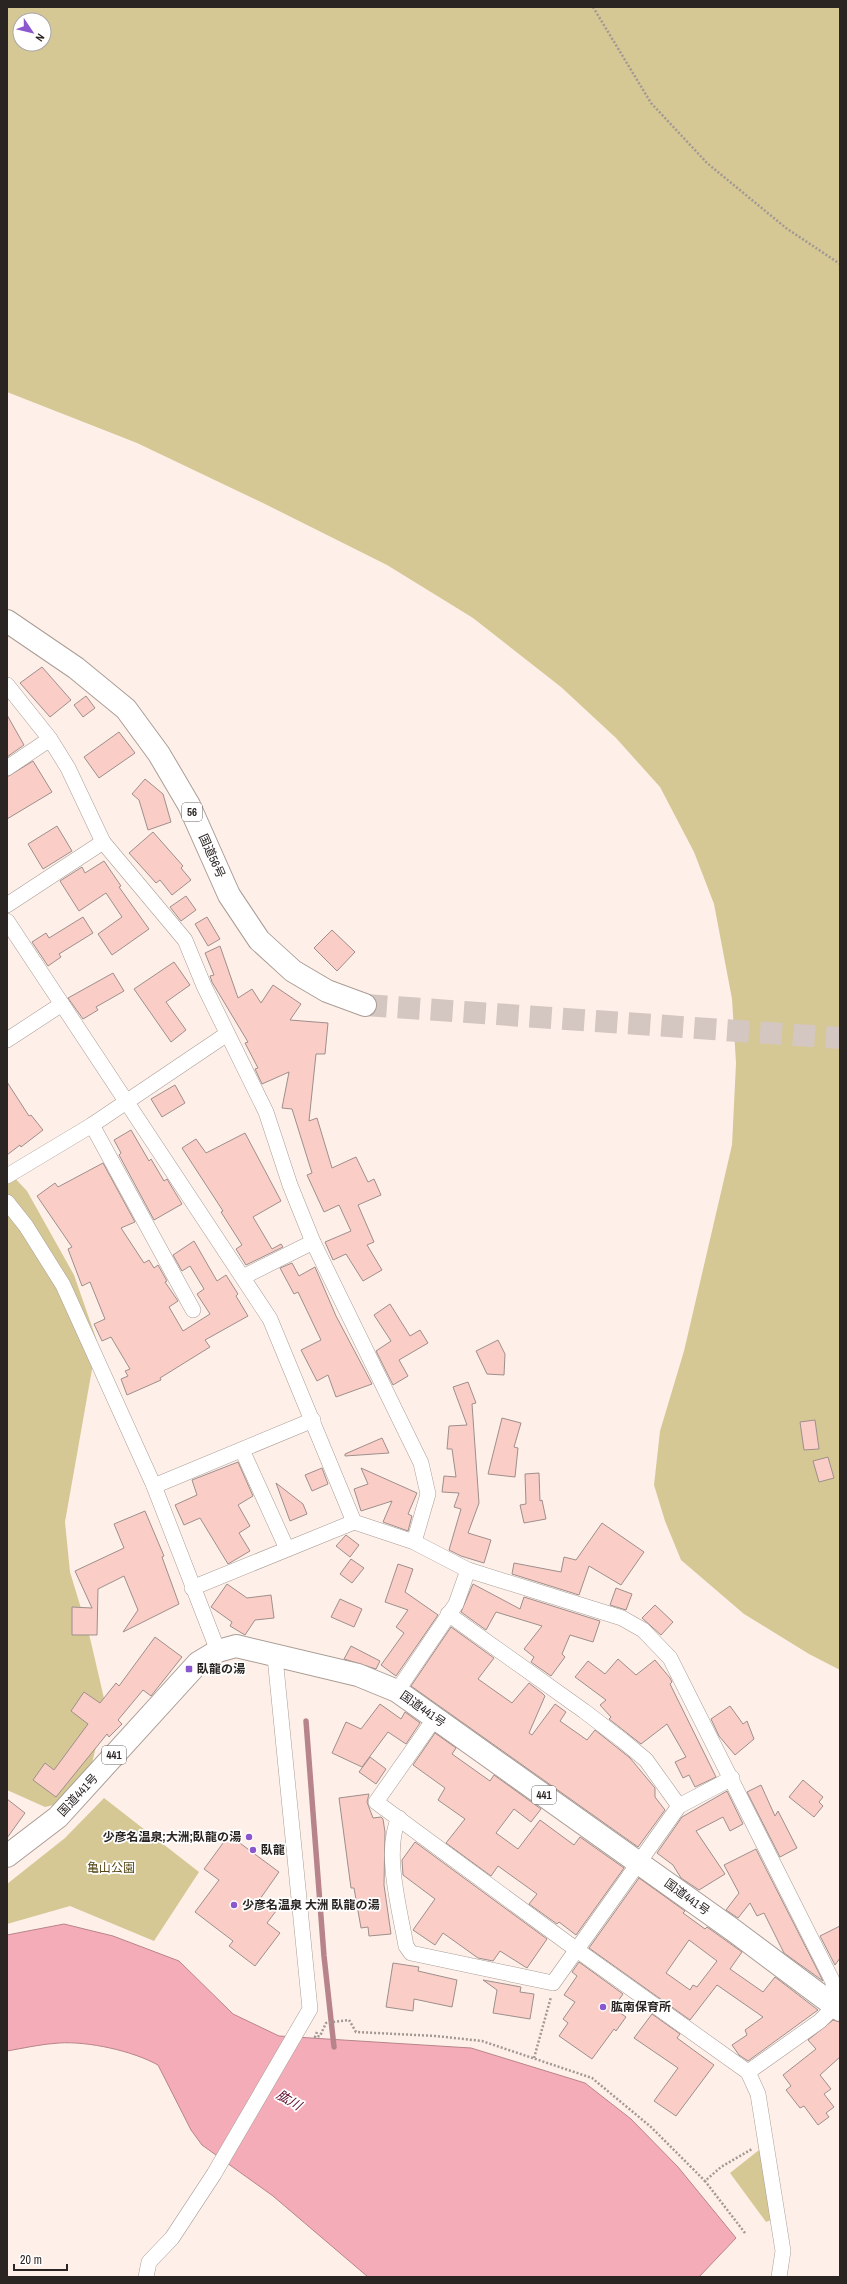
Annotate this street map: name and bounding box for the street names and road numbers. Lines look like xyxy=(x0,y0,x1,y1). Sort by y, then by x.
road number: 56 xyxy=(182,803,202,821)
street label: 国道56号 xyxy=(195,831,229,881)
street label: 国道441号 xyxy=(397,1687,449,1731)
road number: 441 xyxy=(102,1746,126,1764)
street label: 国道441号 xyxy=(54,1770,102,1820)
road number: 441 xyxy=(532,1786,556,1804)
street label: 国道441号 xyxy=(661,1875,713,1919)

